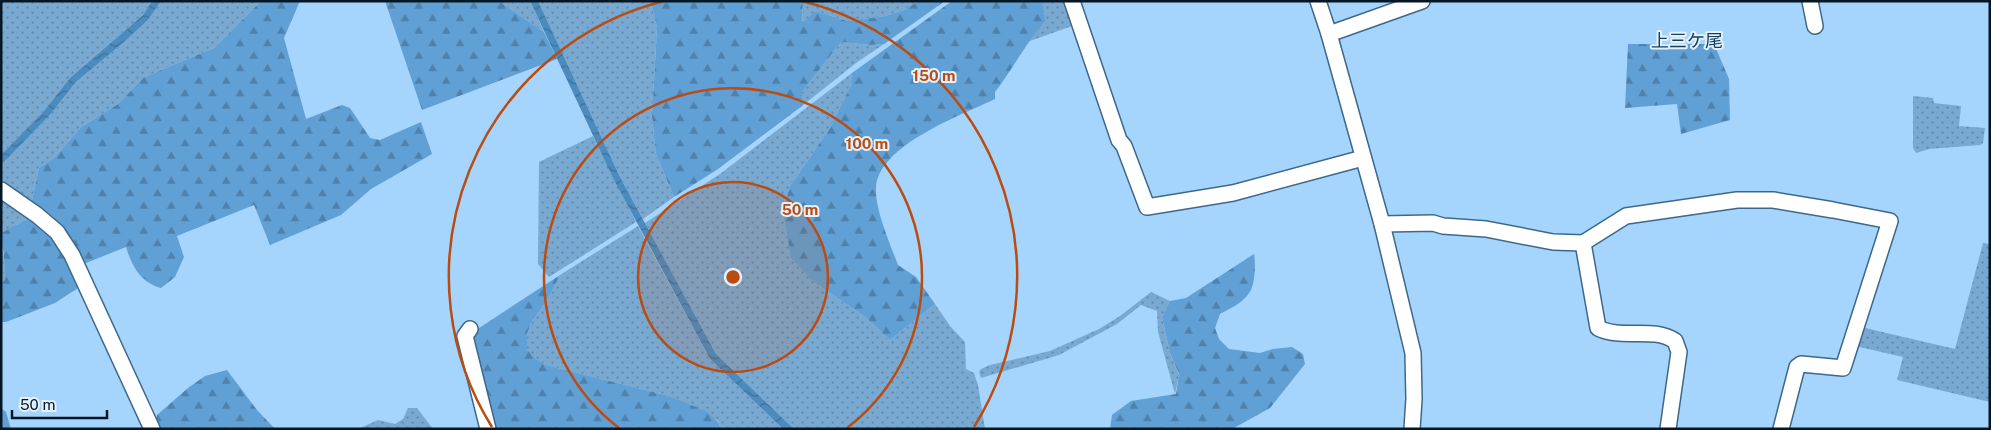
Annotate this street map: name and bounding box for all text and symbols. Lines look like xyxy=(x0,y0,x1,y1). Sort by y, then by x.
district label: 上三ケ尾 xyxy=(1651,30,1723,51)
text: 150 m xyxy=(912,67,956,84)
text: 100 m xyxy=(846,135,888,152)
text: 50 m xyxy=(782,201,818,218)
centre of rings xyxy=(724,268,742,286)
scale bar xyxy=(12,388,108,420)
text: 50 m xyxy=(20,396,55,413)

